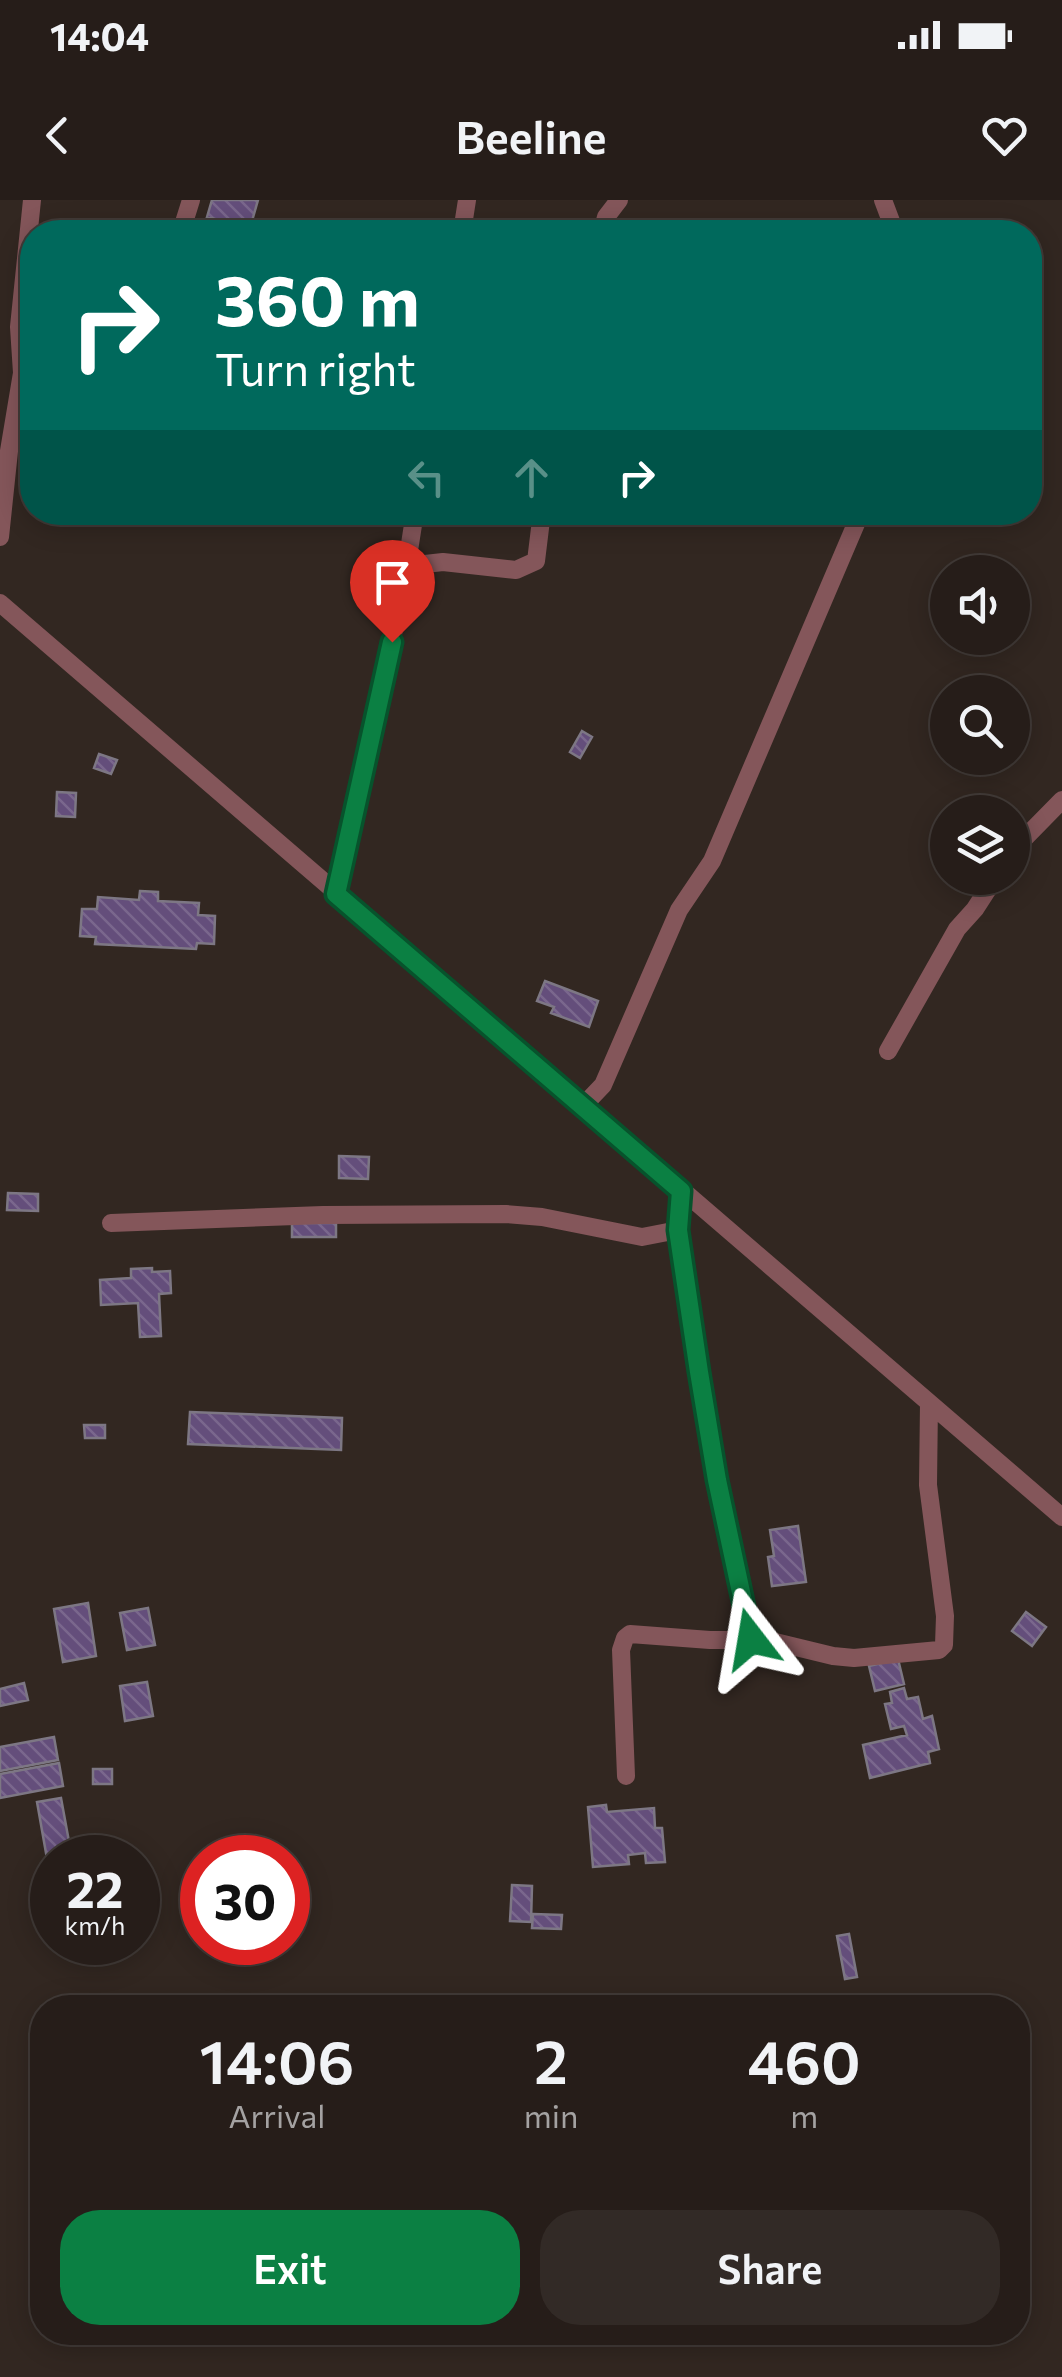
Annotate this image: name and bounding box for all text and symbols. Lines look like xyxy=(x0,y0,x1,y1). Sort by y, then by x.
text: 14:04 xyxy=(50,12,149,59)
icon: back xyxy=(30,108,85,163)
text: Beeline xyxy=(456,108,606,163)
icon: heart xyxy=(977,108,1032,163)
text: 360 m xyxy=(215,255,420,340)
icon: right xyxy=(50,260,180,390)
text: Turn right xyxy=(215,340,416,395)
icon: left xyxy=(399,450,454,505)
icon: ahead xyxy=(504,450,559,505)
icon: right xyxy=(609,450,664,505)
pin xyxy=(350,540,435,643)
icon: arrive xyxy=(365,555,420,610)
map controls xyxy=(930,555,1030,895)
button: sound xyxy=(930,555,1030,655)
button: search xyxy=(930,675,1030,775)
button: layers xyxy=(930,795,1030,895)
position arrow xyxy=(699,1587,803,1691)
speed limit sign: 30 xyxy=(180,1835,310,1965)
text: 22 xyxy=(67,1857,123,1918)
text: km/h xyxy=(65,1910,125,1940)
text: 14:06 xyxy=(199,2023,354,2096)
text: 2 xyxy=(534,2023,568,2096)
text: 460 xyxy=(748,2023,861,2096)
text: Arrival xyxy=(228,2095,325,2135)
text: min xyxy=(524,2095,578,2135)
text: m xyxy=(790,2095,818,2135)
button: Exit xyxy=(60,2210,520,2325)
button: Share xyxy=(540,2210,1000,2325)

